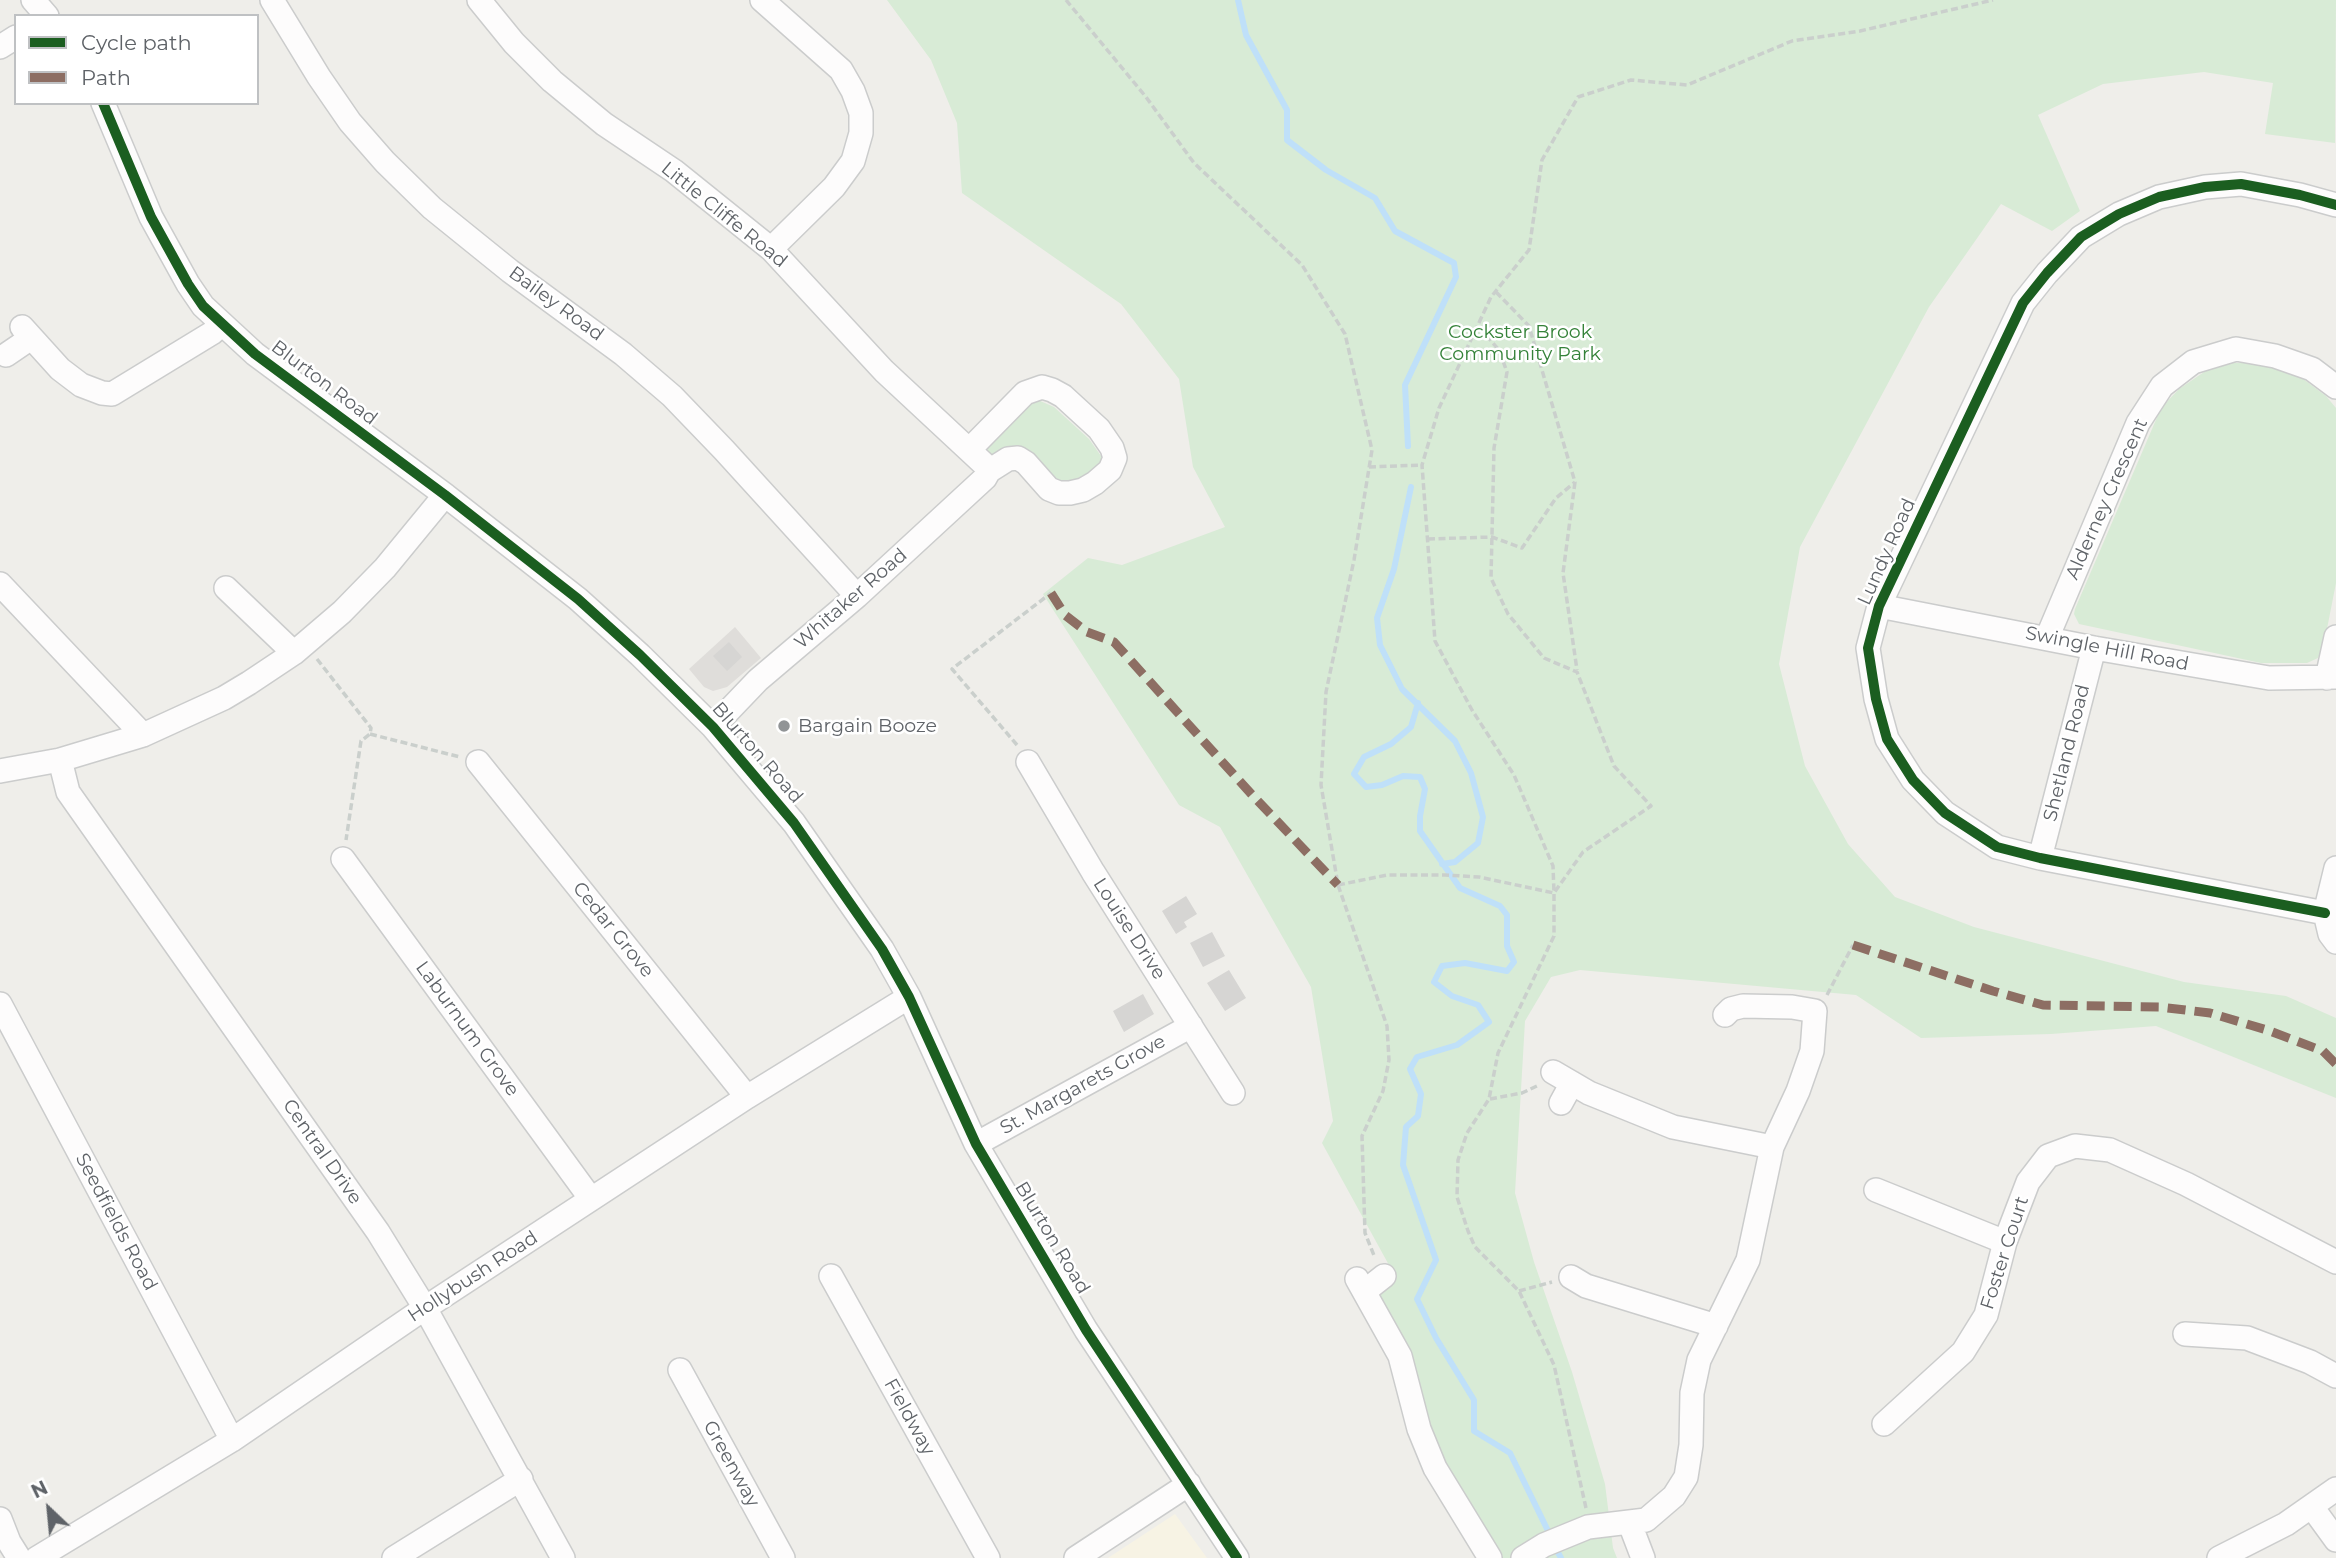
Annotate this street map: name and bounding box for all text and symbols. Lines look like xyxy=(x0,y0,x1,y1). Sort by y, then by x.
legend xyxy=(14,14,259,105)
text: Cycle path xyxy=(81,30,192,55)
text: Path xyxy=(81,65,131,90)
street label: Little Cliffe Road xyxy=(656,157,792,273)
street label: Bailey Road xyxy=(504,262,608,346)
park label: Cockster Brook Community Park xyxy=(1439,321,1601,365)
street label: Blurton Road xyxy=(266,336,382,430)
street label: Alderney Crescent xyxy=(2061,415,2153,583)
street label: Lundy Road xyxy=(1853,495,1921,609)
street label: Whitaker Road xyxy=(790,544,912,654)
street label: Swingle Hill Road xyxy=(2023,622,2191,676)
street label: Shetland Road xyxy=(2039,682,2095,824)
street label: Blurton Road xyxy=(707,698,807,808)
place label: Bargain Booze xyxy=(798,715,937,737)
marker: Bargain Booze xyxy=(776,718,792,734)
street label: Louise Drive xyxy=(1088,874,1170,984)
street label: Cedar Grove xyxy=(568,878,658,982)
street label: Laburnum Grove xyxy=(410,957,524,1101)
street label: St. Margarets Grove xyxy=(996,1030,1170,1140)
street label: Central Drive xyxy=(277,1095,367,1209)
street label: Seedfields Road xyxy=(70,1149,162,1295)
street label: Blurton Road xyxy=(1010,1178,1094,1298)
street label: Foster Court xyxy=(1976,1194,2034,1312)
street label: Hollybush Road xyxy=(404,1227,542,1327)
street label: Fieldway xyxy=(879,1375,939,1459)
street label: Greenway xyxy=(698,1417,764,1511)
north arrow xyxy=(14,1474,84,1544)
text: N xyxy=(28,1476,52,1503)

